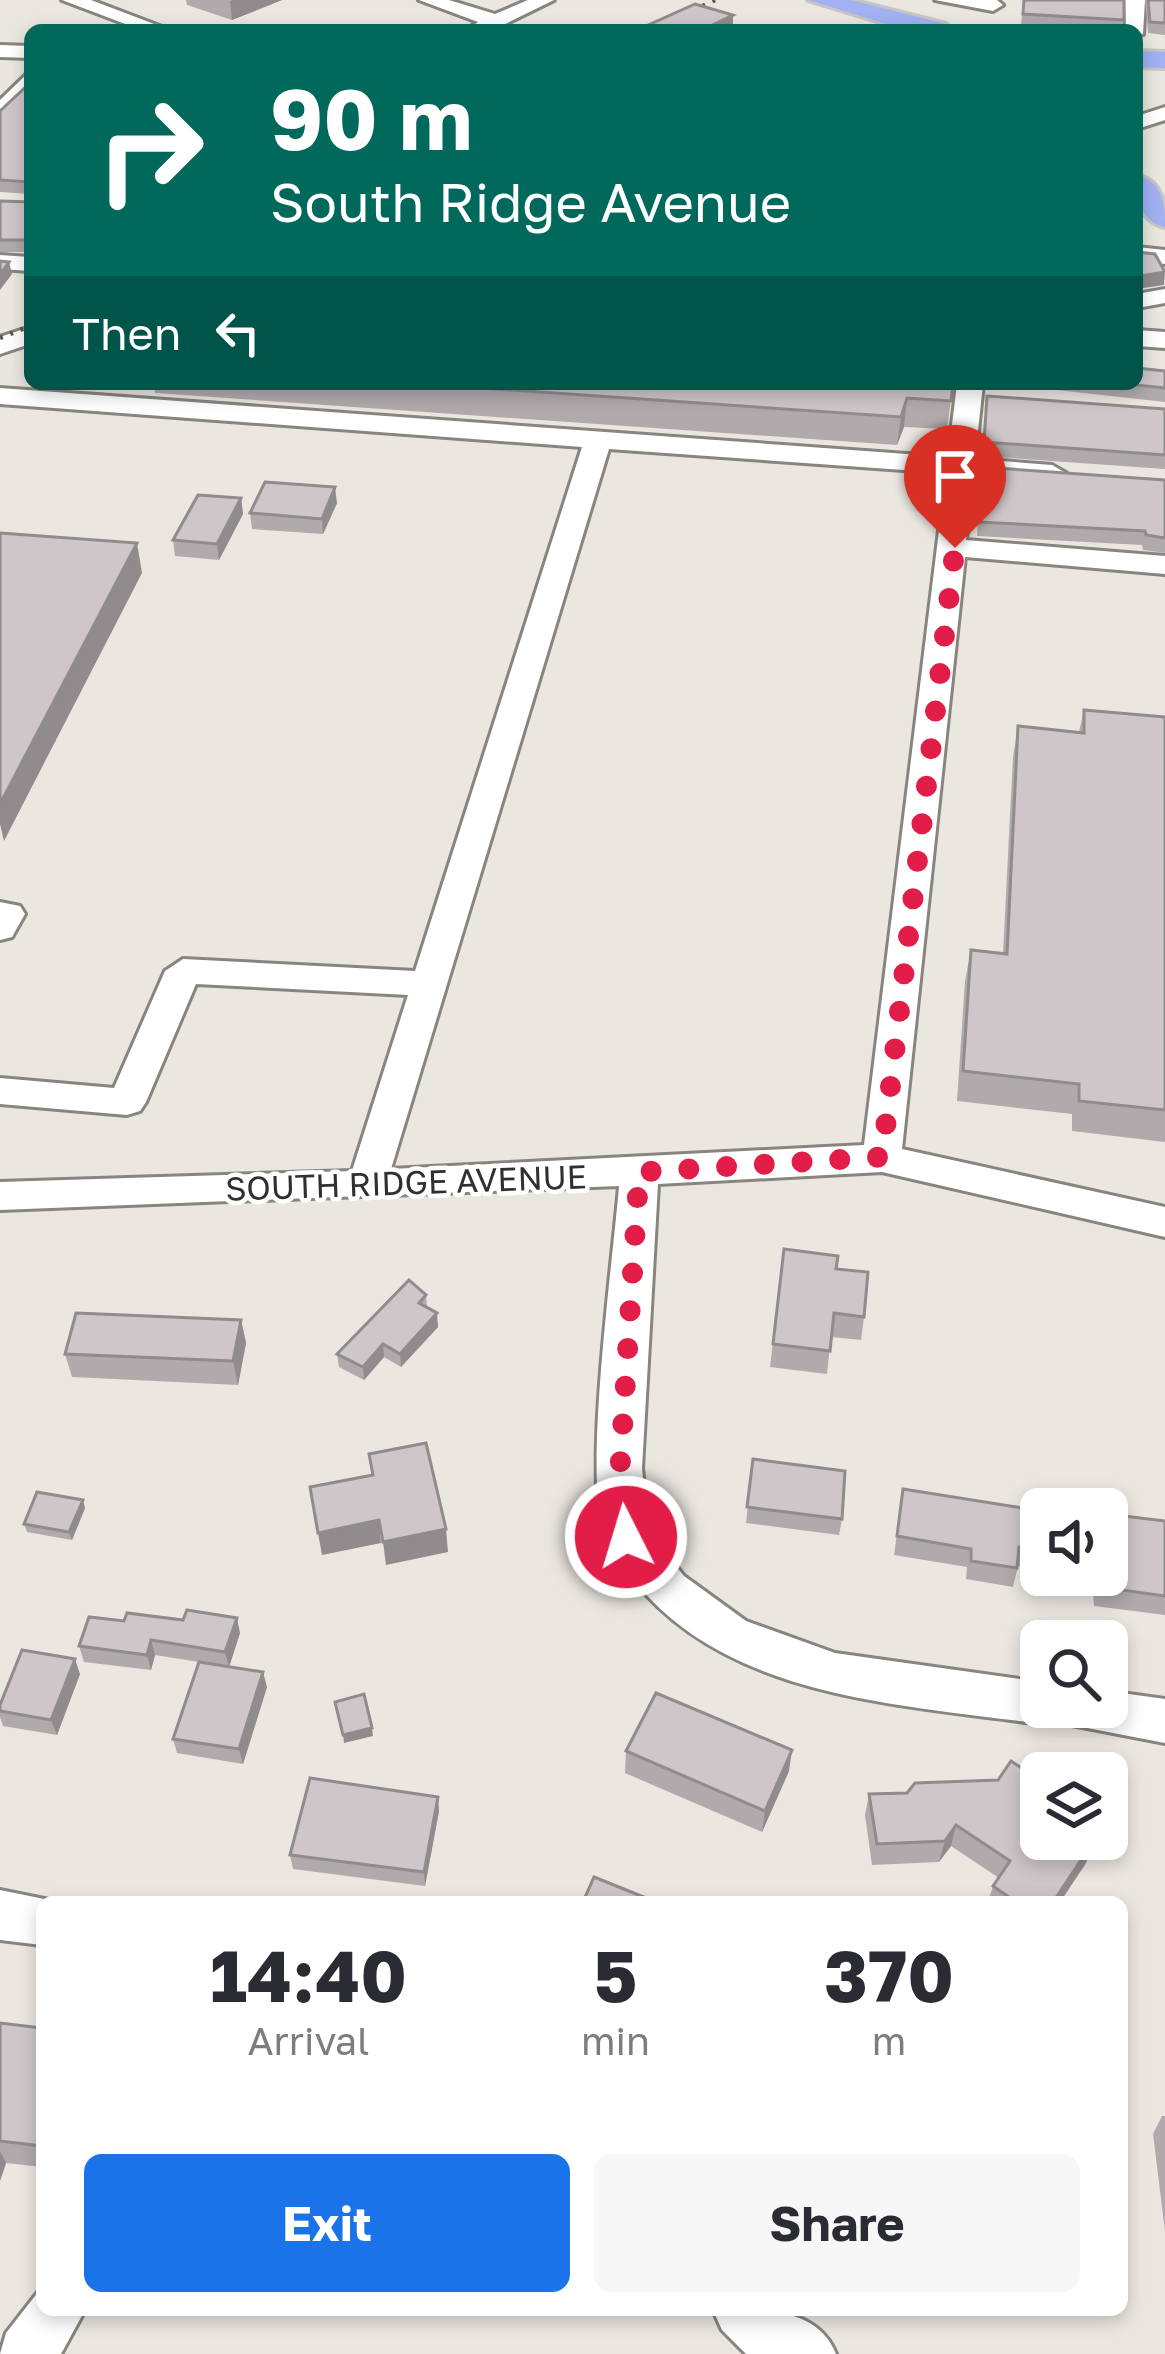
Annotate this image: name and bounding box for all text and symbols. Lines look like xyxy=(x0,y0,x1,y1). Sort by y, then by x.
text: 90 m xyxy=(270,68,472,168)
icon: right xyxy=(72,72,228,228)
text: South Ridge Avenue xyxy=(270,169,791,234)
icon: left xyxy=(205,300,271,366)
text: Then xyxy=(72,306,181,360)
pin xyxy=(904,425,1006,548)
icon: arrive xyxy=(922,443,988,509)
street label: SOUTH RIDGE AVENUE xyxy=(225,1156,587,1208)
position arrow xyxy=(563,1474,689,1600)
map controls xyxy=(1020,1488,1128,1860)
button: sound xyxy=(1020,1488,1128,1596)
button: search xyxy=(1020,1620,1128,1728)
button: layers xyxy=(1020,1752,1128,1860)
text: 14:40 xyxy=(210,1931,407,2018)
text: 5 xyxy=(594,1931,637,2018)
text: 370 xyxy=(824,1931,954,2018)
text: Arrival xyxy=(247,2017,370,2064)
text: min xyxy=(581,2017,650,2064)
text: m xyxy=(872,2017,906,2064)
button: Exit xyxy=(84,2154,570,2292)
button: Share xyxy=(594,2154,1080,2292)

